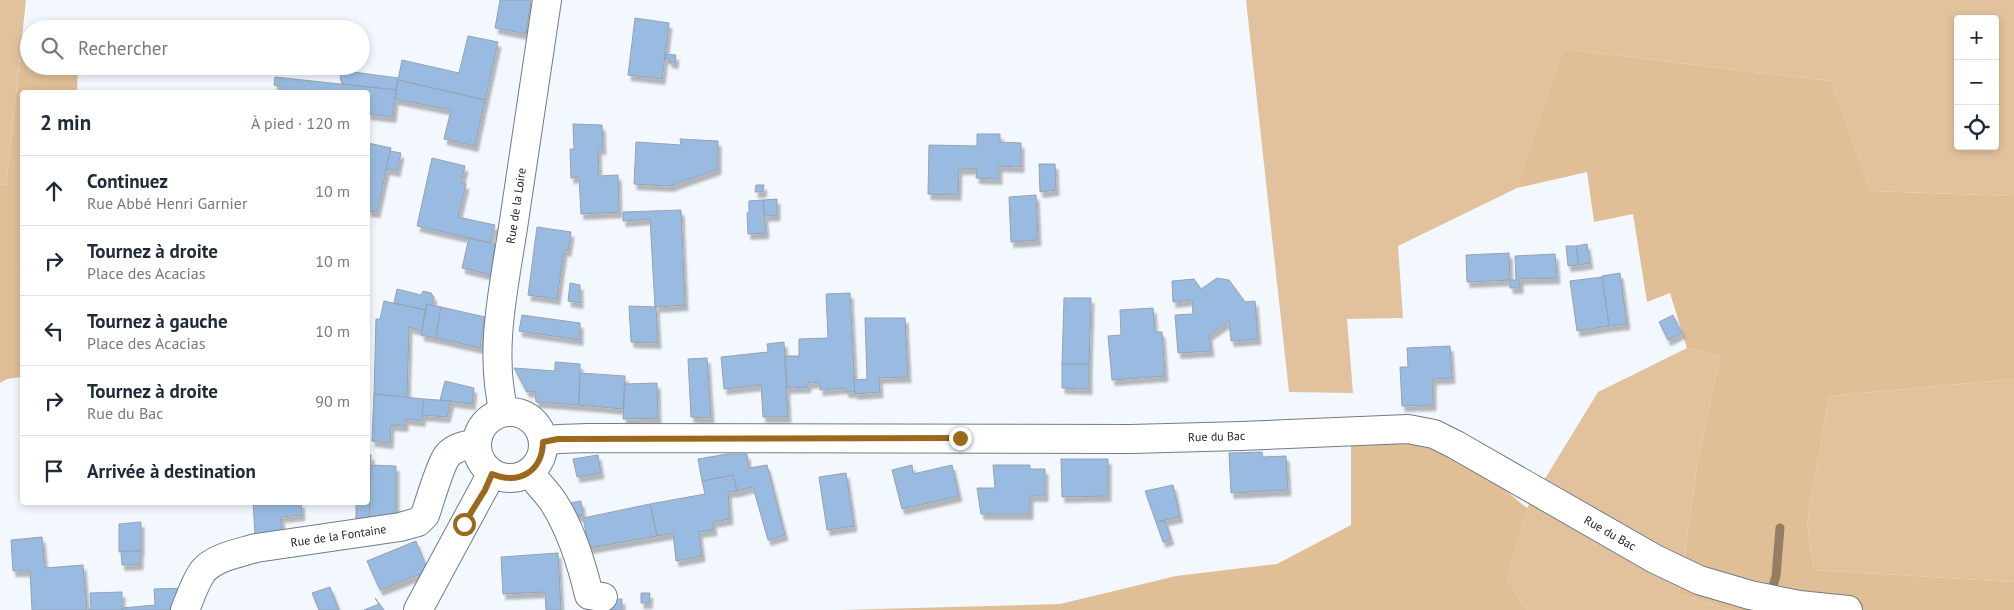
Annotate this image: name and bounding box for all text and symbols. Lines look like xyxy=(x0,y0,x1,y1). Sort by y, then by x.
map controls xyxy=(1954,15,1999,150)
button: + xyxy=(1954,15,1999,60)
search box xyxy=(20,20,370,75)
icon: search xyxy=(38,34,66,62)
text: Rechercher xyxy=(78,36,168,60)
button: − xyxy=(1954,60,1999,105)
button: locate xyxy=(1954,105,1999,150)
text: 2 min xyxy=(40,109,91,136)
text: À pied · 120 m xyxy=(251,113,350,133)
street label: Rue de la Loire xyxy=(503,167,529,245)
text: Continuez xyxy=(87,169,168,193)
icon: ahead xyxy=(40,177,68,205)
text: 10 m xyxy=(315,181,350,201)
text: Rue Abbé Henri Garnier xyxy=(87,193,247,213)
text: Tournez à droite xyxy=(87,239,218,263)
icon: right xyxy=(40,247,68,275)
text: 10 m xyxy=(315,251,350,271)
text: Place des Acacias xyxy=(87,263,206,283)
text: Tournez à gauche xyxy=(87,309,228,333)
icon: left xyxy=(40,317,68,345)
text: 10 m xyxy=(315,321,350,341)
text: Place des Acacias xyxy=(87,333,206,353)
text: Tournez à droite xyxy=(87,379,218,403)
icon: right xyxy=(40,387,68,415)
text: 90 m xyxy=(315,391,350,411)
text: Rue du Bac xyxy=(87,403,163,423)
route end xyxy=(949,427,972,450)
street label: Rue du Bac xyxy=(1188,428,1246,444)
icon: arrive xyxy=(40,457,68,485)
text: Arrivée à destination xyxy=(87,459,256,483)
street label: Rue du Bac xyxy=(1582,512,1639,554)
route start xyxy=(453,513,476,536)
street label: Rue de la Fontaine xyxy=(290,521,387,550)

